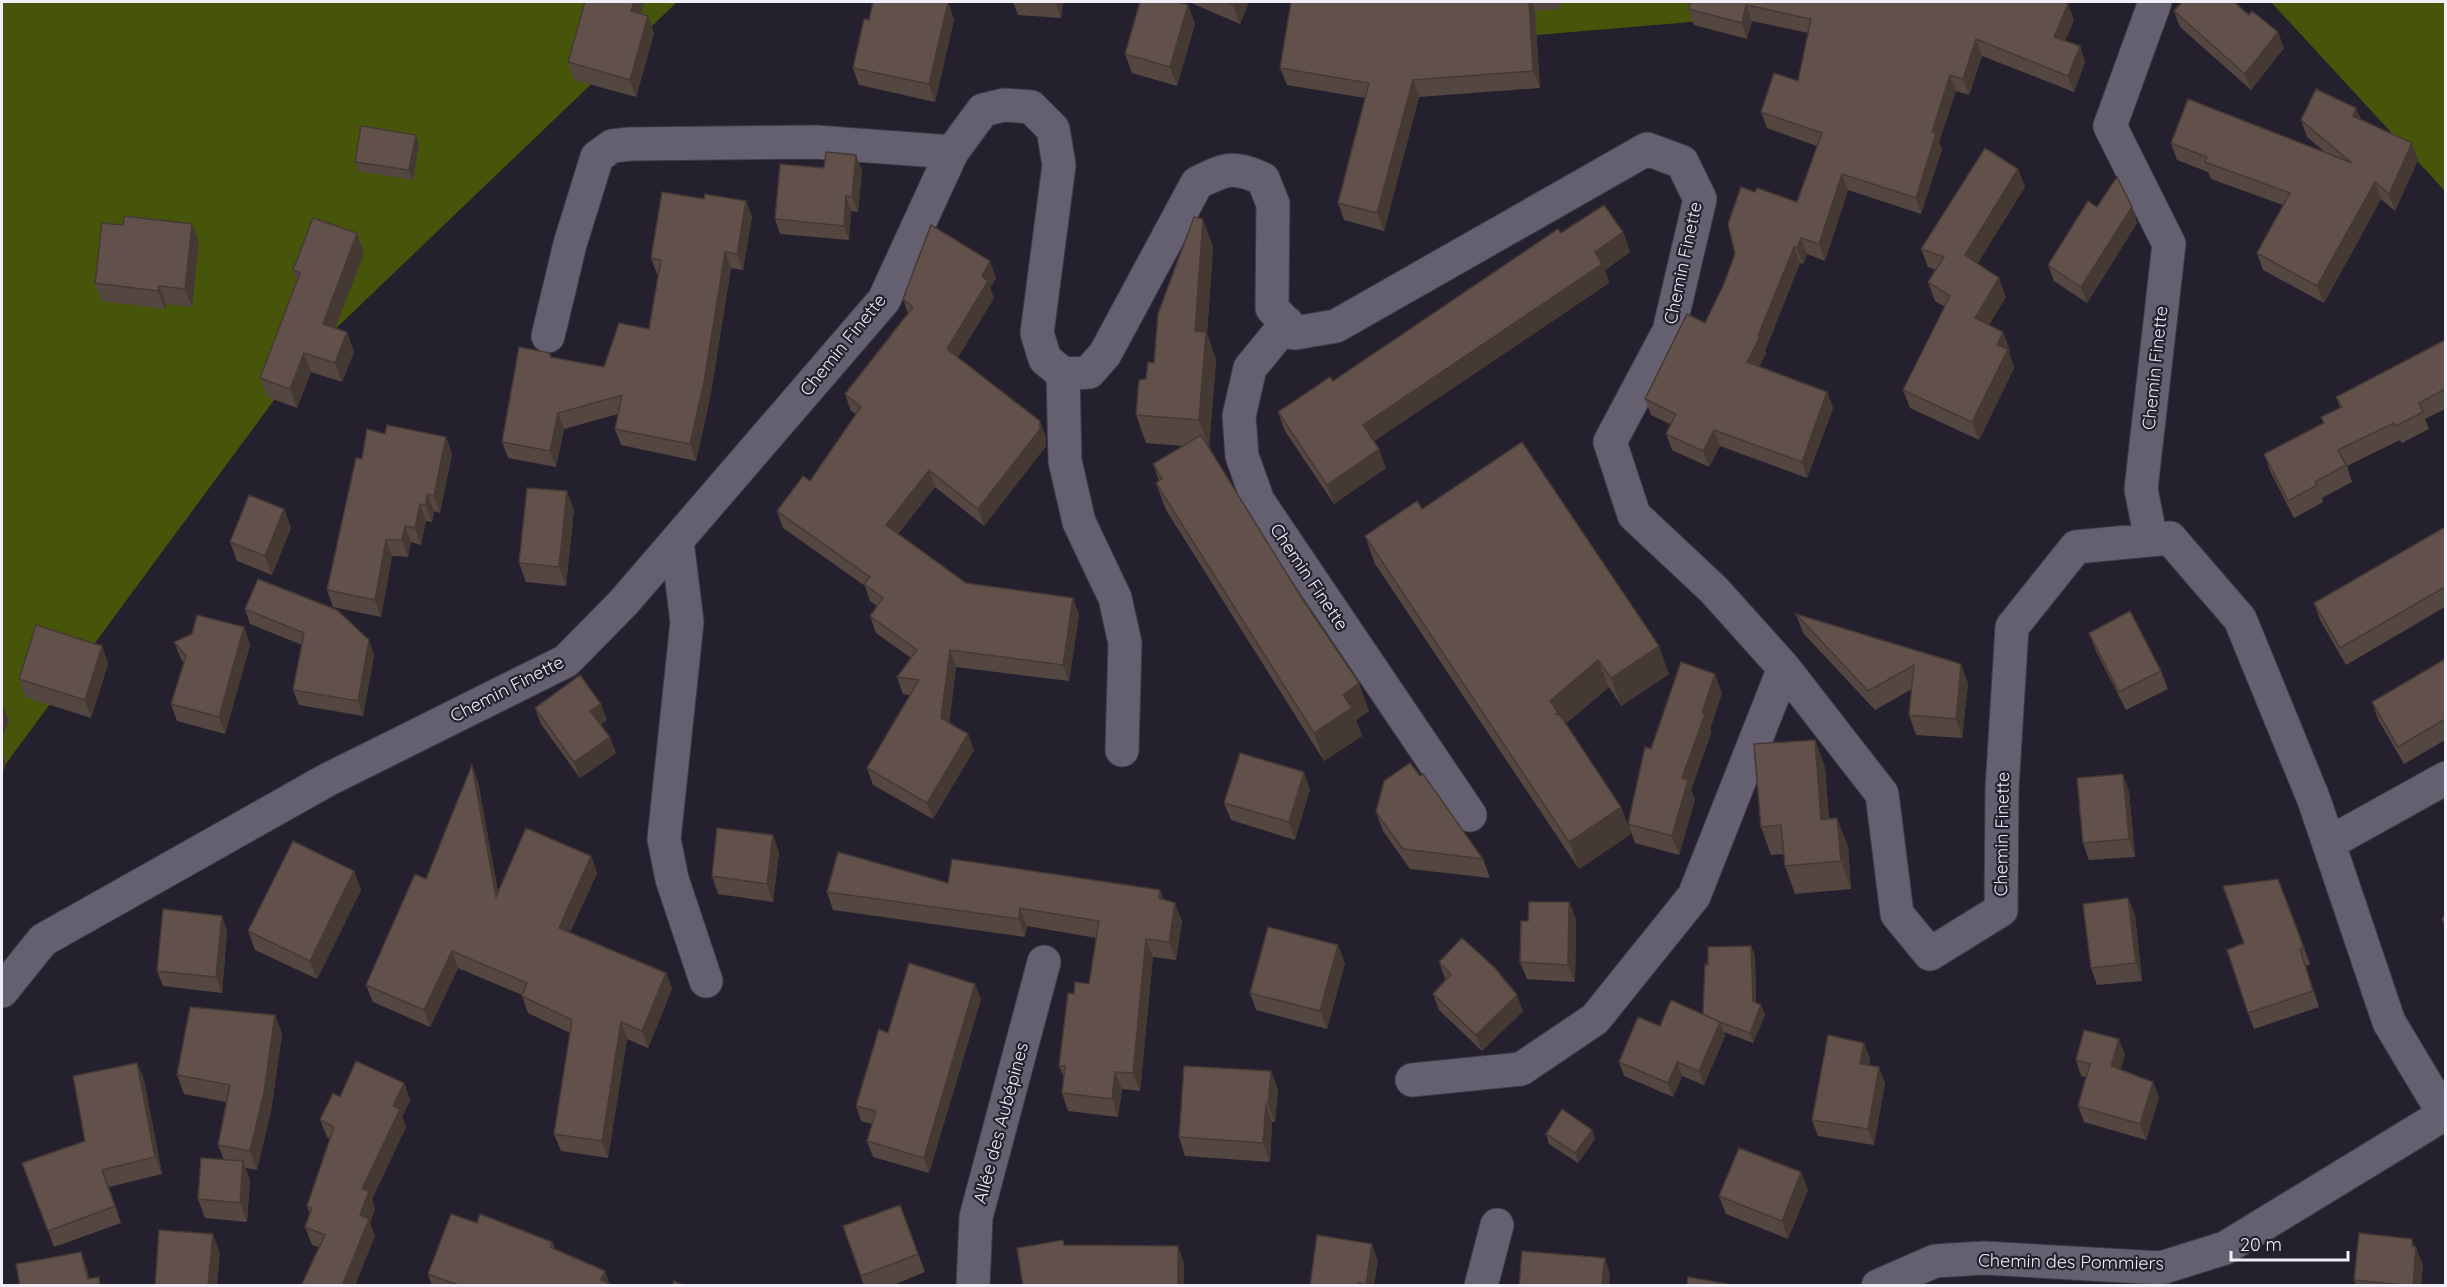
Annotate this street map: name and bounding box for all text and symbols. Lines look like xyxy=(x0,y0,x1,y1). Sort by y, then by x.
street label: Chemin Finette xyxy=(1658,200,1707,326)
street label: Chemin Finette xyxy=(794,289,891,400)
street label: Chemin Finette xyxy=(2137,305,2172,431)
street label: Chemin Finette xyxy=(1265,519,1354,635)
street label: Chemin Finette xyxy=(446,650,568,727)
street label: Chemin Finette xyxy=(1989,771,2014,897)
street label: Allée des Aubépines xyxy=(968,1040,1033,1206)
scale bar xyxy=(2231,1224,2348,1262)
text: 20 m xyxy=(2240,1233,2282,1256)
street label: Chemin des Pommiers xyxy=(1978,1248,2164,1275)

